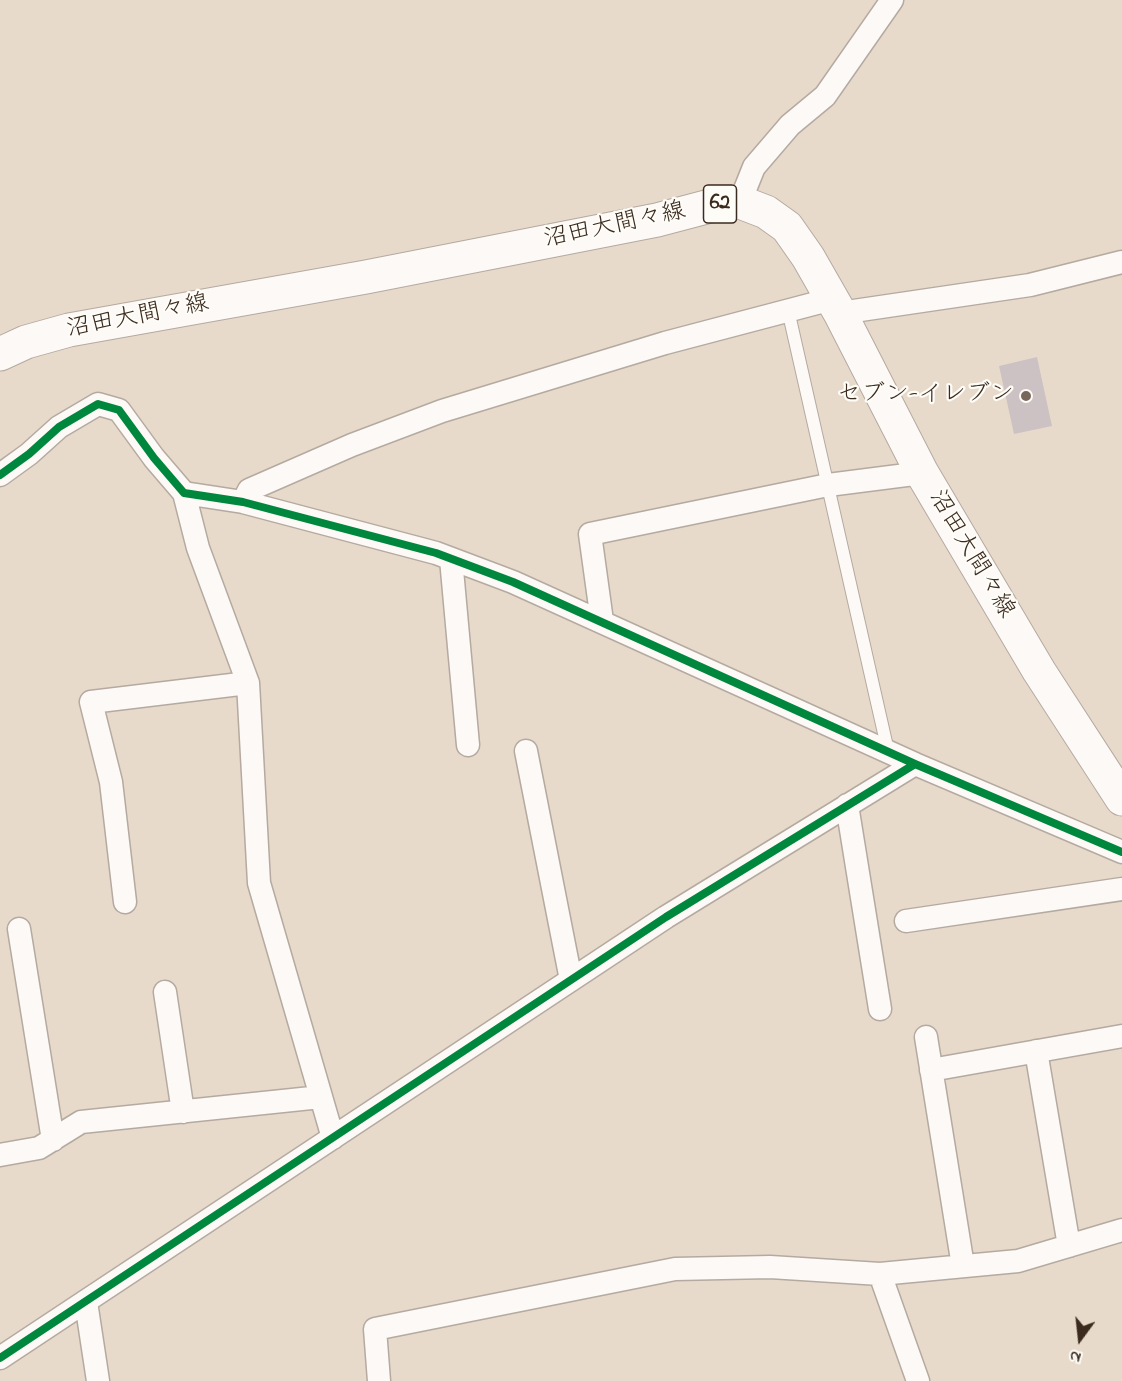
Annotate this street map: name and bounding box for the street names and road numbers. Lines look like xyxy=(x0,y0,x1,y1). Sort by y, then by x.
road number: 62 xyxy=(704,185,736,223)
street label: 沼田大間々線 xyxy=(542,198,688,256)
street label: 沼田大間々線 xyxy=(65,290,211,346)
street label: 沼田大間々線 xyxy=(921,486,1019,624)

